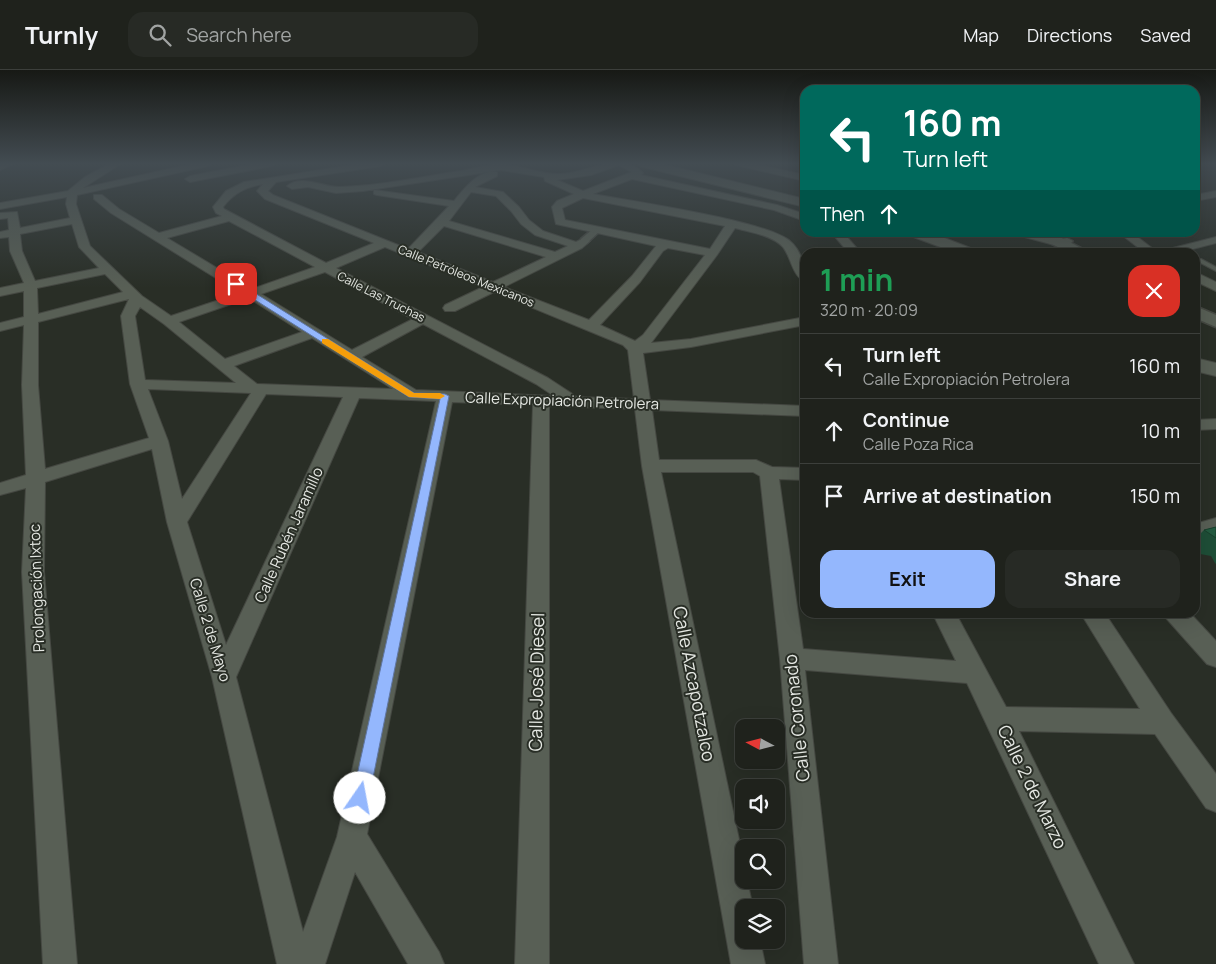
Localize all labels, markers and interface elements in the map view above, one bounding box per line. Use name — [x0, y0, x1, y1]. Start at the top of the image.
search box — [128, 12, 478, 57]
text: Turnly — [25, 18, 98, 51]
icon: search — [146, 21, 174, 49]
text: Search here — [186, 22, 292, 48]
text: Map — [963, 23, 999, 47]
text: Directions — [1027, 23, 1112, 47]
text: Saved — [1140, 23, 1191, 47]
text: 160 m — [903, 99, 1002, 147]
icon: left — [820, 105, 885, 170]
text: Turn left — [903, 144, 988, 174]
icon: ahead — [875, 200, 903, 228]
text: Then — [820, 201, 865, 227]
street label: Calle Petróleos Mexicanos — [395, 240, 537, 311]
text: 1 min — [820, 259, 893, 300]
pin — [215, 263, 257, 305]
button: close — [1128, 265, 1180, 317]
street label: Calle Las Truchas — [334, 267, 428, 326]
icon: arrive — [222, 270, 250, 298]
text: 320 m · 20:09 — [820, 299, 918, 321]
text: Turn left — [863, 342, 941, 368]
icon: left — [820, 352, 848, 380]
text: 160 m — [1129, 353, 1180, 379]
text: Calle Expropiación Petrolera — [863, 368, 1070, 390]
street label: Calle Expropiación Petrolera — [465, 387, 659, 414]
text: Continue — [863, 407, 949, 433]
icon: ahead — [820, 417, 848, 445]
text: 10 m — [1141, 418, 1180, 444]
text: Calle Poza Rica — [863, 433, 974, 455]
street label: Calle Rubén Jaramillo — [249, 464, 328, 606]
icon: arrive — [820, 482, 848, 510]
text: Arrive at destination — [863, 483, 1052, 509]
text: 150 m — [1130, 483, 1180, 509]
street label: Prolongación Ixtoc — [24, 524, 49, 653]
button: Exit — [820, 550, 995, 608]
button: Share — [1005, 550, 1180, 608]
street label: Calle 2 de Mayo — [185, 576, 236, 684]
street label: Calle Azcapotzalco — [668, 604, 722, 763]
street label: Calle José Diesel — [523, 612, 549, 752]
street label: Calle Coronado — [777, 653, 815, 783]
north arrow — [735, 719, 785, 769]
map controls — [735, 719, 785, 949]
street label: Calle 2 de Marzo — [992, 721, 1073, 853]
position arrow — [333, 771, 385, 823]
button: sound — [735, 779, 785, 829]
button: search — [735, 839, 785, 889]
button: layers — [735, 899, 785, 949]

